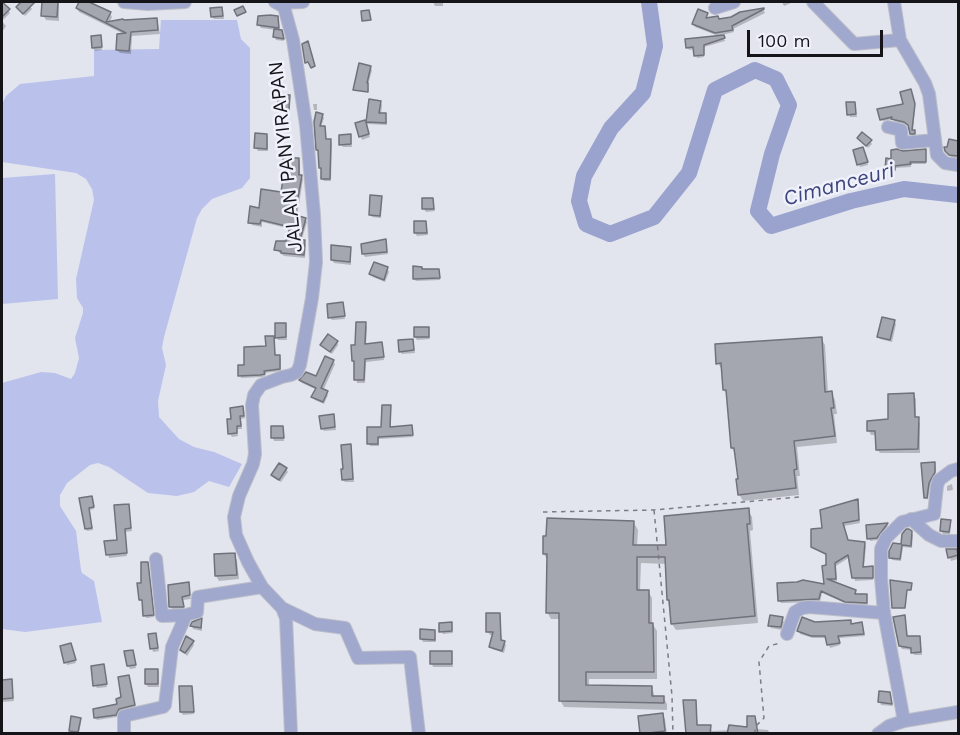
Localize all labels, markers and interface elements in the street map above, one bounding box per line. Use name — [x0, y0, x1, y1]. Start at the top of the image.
scale bar — [750, 18, 886, 56]
text: 100 m — [758, 30, 811, 51]
street label: JALAN PANYIRAPAN — [264, 60, 308, 254]
water label: Cimanceuri — [781, 158, 897, 212]

